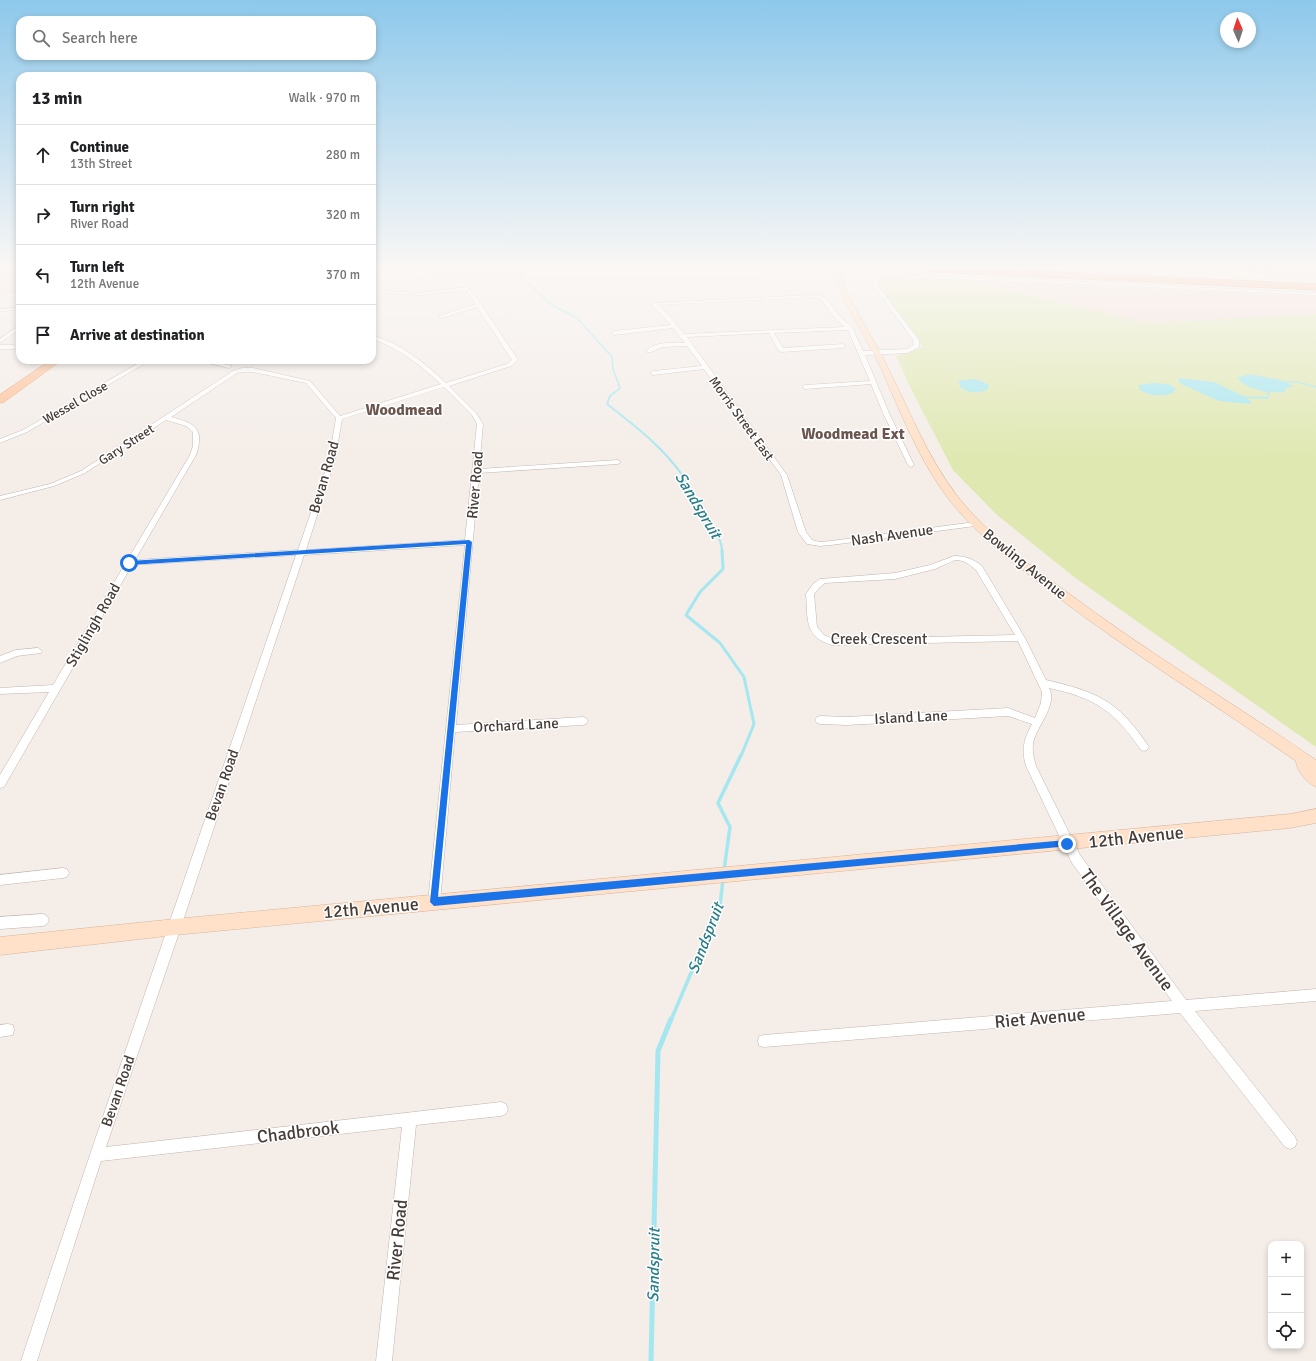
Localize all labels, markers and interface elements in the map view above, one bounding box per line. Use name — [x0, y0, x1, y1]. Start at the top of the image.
north arrow — [1220, 12, 1256, 48]
search box — [16, 16, 376, 60]
icon: search — [30, 27, 52, 49]
text: Search here — [62, 29, 138, 47]
text: 13 min — [32, 88, 82, 109]
text: Walk · 970 m — [289, 90, 360, 106]
text: Continue — [70, 138, 129, 156]
icon: ahead — [32, 144, 54, 166]
text: 280 m — [326, 147, 360, 163]
text: 13th Street — [70, 156, 132, 172]
text: Turn right — [70, 198, 135, 216]
icon: right — [32, 204, 54, 226]
text: 320 m — [326, 207, 360, 223]
text: River Road — [70, 216, 129, 232]
text: Turn left — [70, 258, 124, 276]
icon: left — [32, 264, 54, 286]
text: 370 m — [326, 267, 360, 283]
text: 12th Avenue — [70, 276, 139, 292]
icon: arrive — [32, 324, 54, 346]
text: Arrive at destination — [70, 326, 205, 344]
street label: Morris Street East — [705, 373, 777, 464]
street label: Wessel Close — [40, 378, 111, 428]
district label: Woodmead — [366, 400, 443, 420]
street label: Gary Street — [96, 421, 158, 469]
district label: Woodmead Ext — [801, 424, 905, 444]
street label: Bevan Road — [305, 439, 343, 515]
street label: River Road — [463, 450, 487, 520]
water label: Sandspruit — [670, 469, 727, 544]
street label: Nash Avenue — [850, 520, 934, 550]
street label: Bowling Avenue — [980, 525, 1070, 603]
route start — [120, 554, 138, 572]
street label: Stiglingh Road — [62, 580, 124, 670]
street label: Creek Crescent — [831, 630, 927, 648]
street label: Island Lane — [874, 706, 948, 728]
street label: Orchard Lane — [473, 714, 559, 736]
street label: Bevan Road — [201, 747, 243, 823]
street label: 12th Avenue — [1087, 821, 1185, 853]
route end — [1058, 835, 1076, 853]
street label: The Village Avenue — [1075, 865, 1179, 995]
street label: 12th Avenue — [322, 893, 420, 923]
water label: Sandspruit — [683, 898, 729, 977]
street label: Riet Avenue — [994, 1003, 1086, 1033]
street label: Bevan Road — [97, 1053, 139, 1129]
street label: Chadbrook — [256, 1116, 340, 1148]
street label: River Road — [382, 1198, 412, 1282]
water label: Sandspruit — [643, 1225, 665, 1302]
map controls — [1268, 1241, 1304, 1349]
button: + — [1268, 1241, 1304, 1277]
button: − — [1268, 1277, 1304, 1313]
button: locate — [1268, 1313, 1304, 1349]

